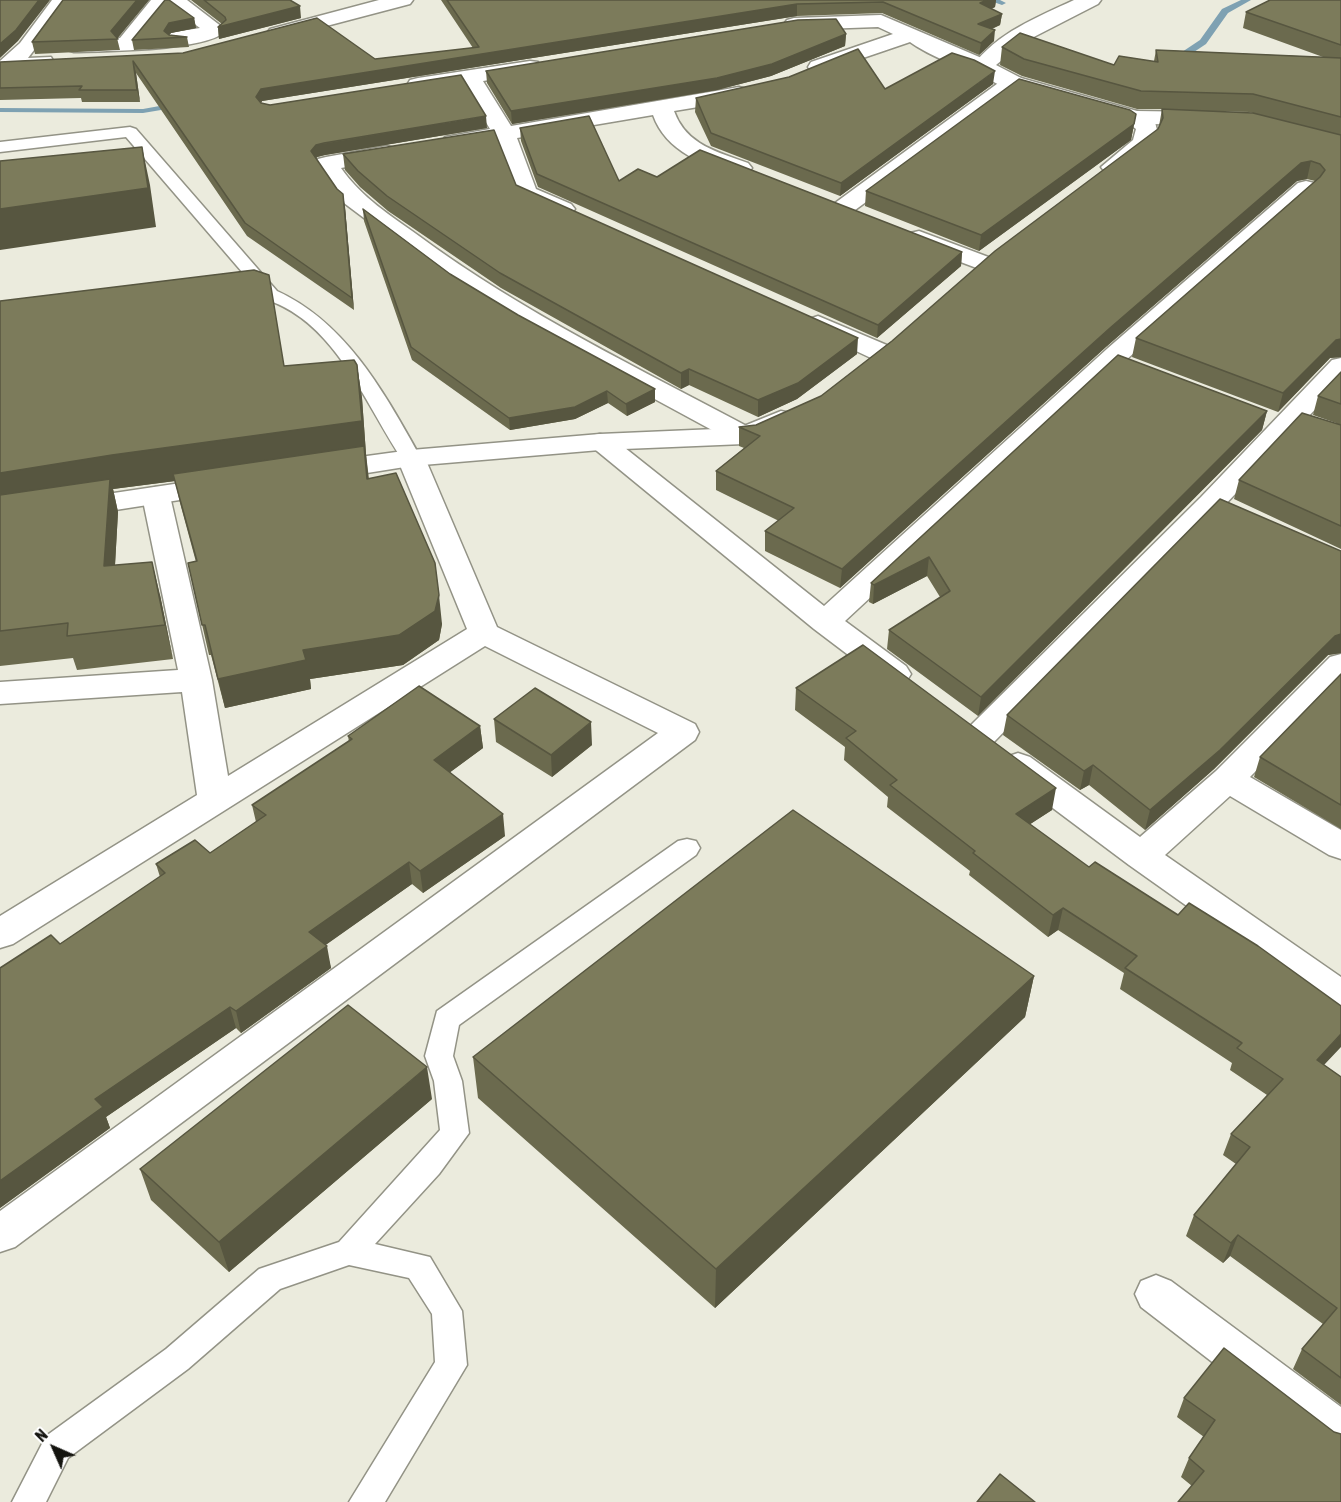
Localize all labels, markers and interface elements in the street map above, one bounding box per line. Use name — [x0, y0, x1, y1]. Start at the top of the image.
north arrow — [24, 1418, 84, 1478]
text: N — [32, 1426, 51, 1445]

